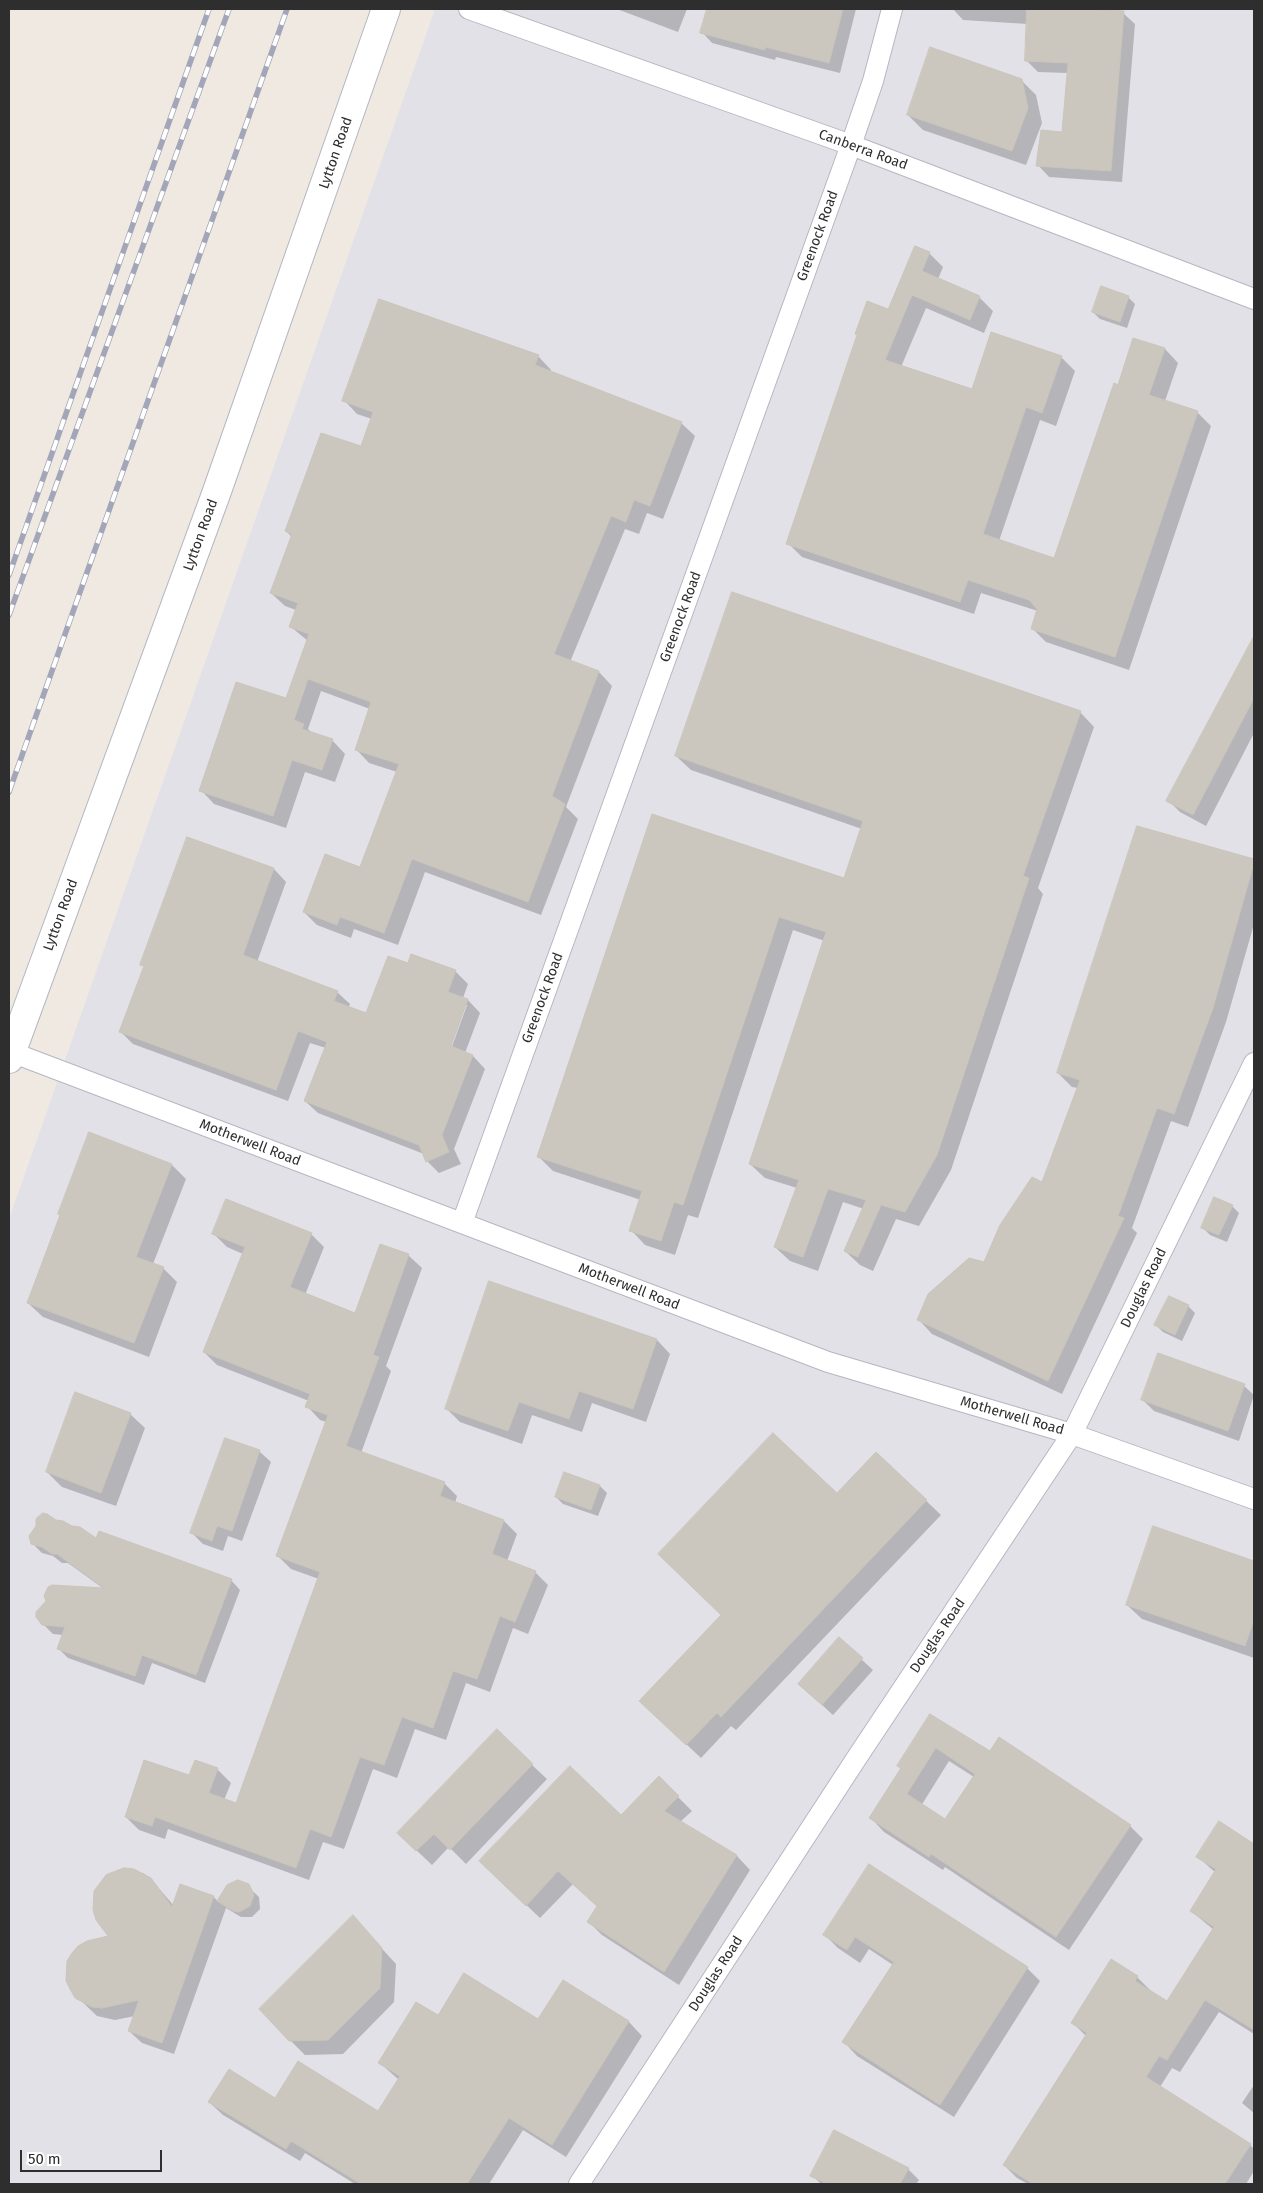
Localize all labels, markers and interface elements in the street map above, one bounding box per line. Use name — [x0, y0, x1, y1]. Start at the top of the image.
street label: Lytton Road — [316, 115, 356, 191]
street label: Canberra Road — [816, 126, 910, 174]
street label: Greenock Road — [794, 188, 842, 284]
street label: Lytton Road — [180, 497, 222, 573]
street label: Greenock Road — [657, 569, 705, 665]
street label: Lytton Road — [40, 877, 82, 953]
street label: Greenock Road — [519, 950, 567, 1046]
street label: Motherwell Road — [197, 1116, 303, 1170]
street label: Douglas Road — [1117, 1245, 1171, 1331]
street label: Motherwell Road — [576, 1260, 682, 1314]
street label: Motherwell Road — [958, 1393, 1066, 1439]
street label: Douglas Road — [907, 1595, 969, 1677]
street label: Douglas Road — [685, 1933, 747, 2015]
scale bar — [22, 2140, 165, 2172]
text: 50 m — [28, 2150, 61, 2168]

